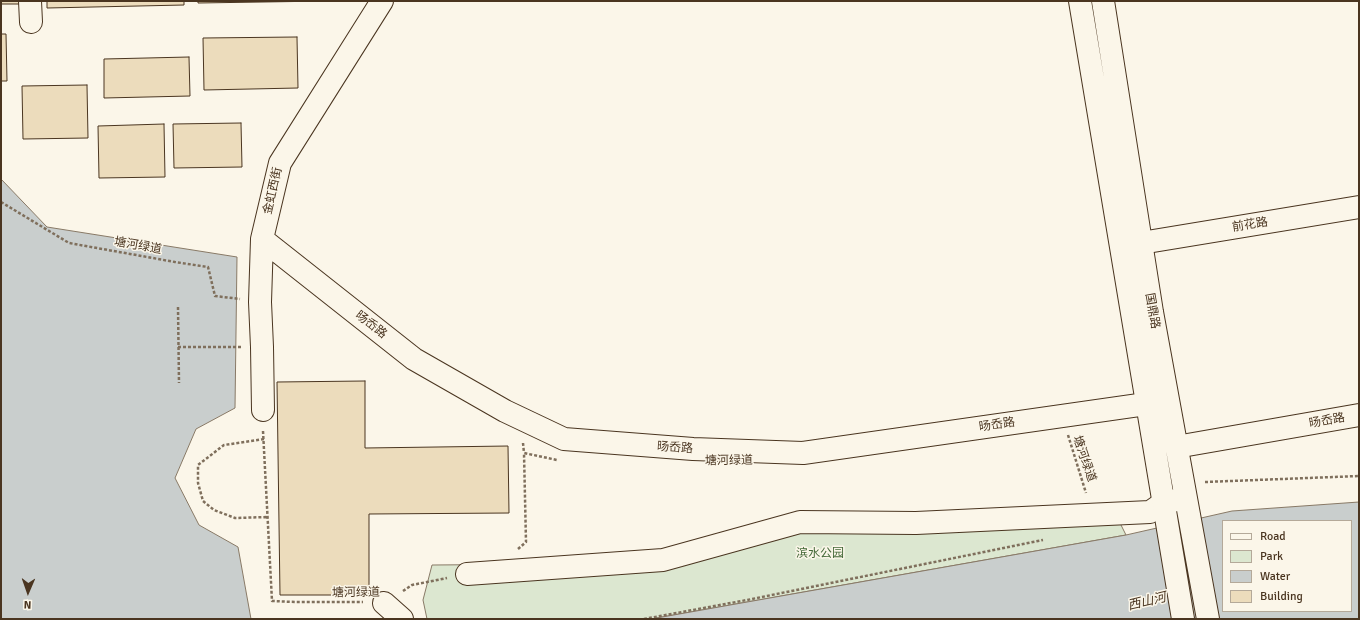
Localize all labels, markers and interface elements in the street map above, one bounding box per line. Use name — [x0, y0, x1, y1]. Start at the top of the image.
street label: 金虹西街 — [261, 166, 285, 216]
street label: 前花路 — [1231, 215, 1269, 235]
street label: 塘河绿道 — [113, 235, 163, 257]
street label: 国鼎路 — [1142, 292, 1162, 330]
street label: 旸岙路 — [352, 308, 390, 342]
street label: 旸岙路 — [1308, 411, 1346, 431]
street label: 旸岙路 — [978, 415, 1016, 435]
street label: 塘河绿道 — [1069, 434, 1099, 484]
street label: 旸岙路 — [657, 440, 693, 456]
street label: 塘河绿道 — [705, 453, 753, 469]
legend — [1222, 520, 1352, 612]
text: Road — [1260, 529, 1286, 544]
park label: 滨水公园 — [796, 547, 844, 561]
text: Park — [1260, 549, 1283, 564]
text: Water — [1260, 569, 1290, 584]
north arrow — [8, 572, 48, 612]
street label: 塘河绿道 — [332, 585, 380, 601]
text: Building — [1260, 589, 1303, 604]
water label: 西山河 — [1126, 590, 1168, 614]
text: N — [24, 598, 32, 611]

